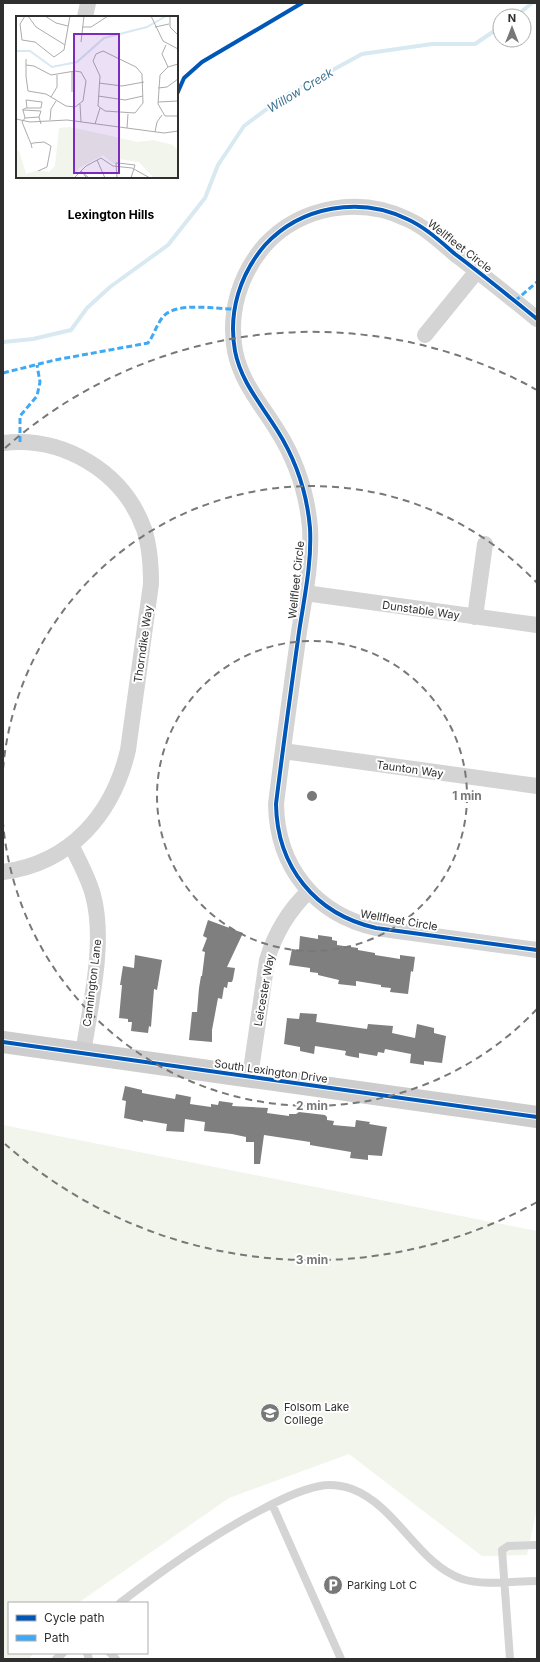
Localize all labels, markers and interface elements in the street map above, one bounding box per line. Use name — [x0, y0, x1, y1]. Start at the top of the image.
north arrow — [492, 8, 532, 48]
text: N — [508, 11, 516, 25]
inset map — [16, 16, 178, 178]
water label: Willow Creek — [264, 64, 336, 116]
district label: Lexington Hills — [68, 207, 154, 222]
street label: Wellfleet Circle — [425, 216, 495, 276]
street label: Wellfleet Circle — [285, 540, 307, 620]
street label: Dunstable Way — [381, 598, 461, 622]
street label: Thorndike Way — [131, 604, 155, 684]
street label: Taunton Way — [376, 757, 444, 781]
text: 1 min — [452, 788, 482, 803]
centre of rings — [305, 789, 319, 803]
street label: Wellfleet Circle — [359, 906, 439, 934]
street label: Cannington Lane — [80, 938, 104, 1028]
street label: Leicester Way — [251, 953, 277, 1027]
street label: South Lexington Drive — [213, 1056, 329, 1086]
text: 2 min — [296, 1098, 328, 1113]
text: 3 min — [296, 1252, 328, 1267]
place label: Folsom Lake College — [284, 1400, 349, 1427]
school or university icon: Folsom Lake College — [259, 1402, 281, 1424]
parking icon: Parking Lot C — [322, 1574, 344, 1596]
place label: Parking Lot C — [347, 1578, 417, 1592]
legend — [8, 1602, 148, 1654]
text: Cycle path — [44, 1610, 105, 1625]
text: Path — [44, 1630, 69, 1645]

